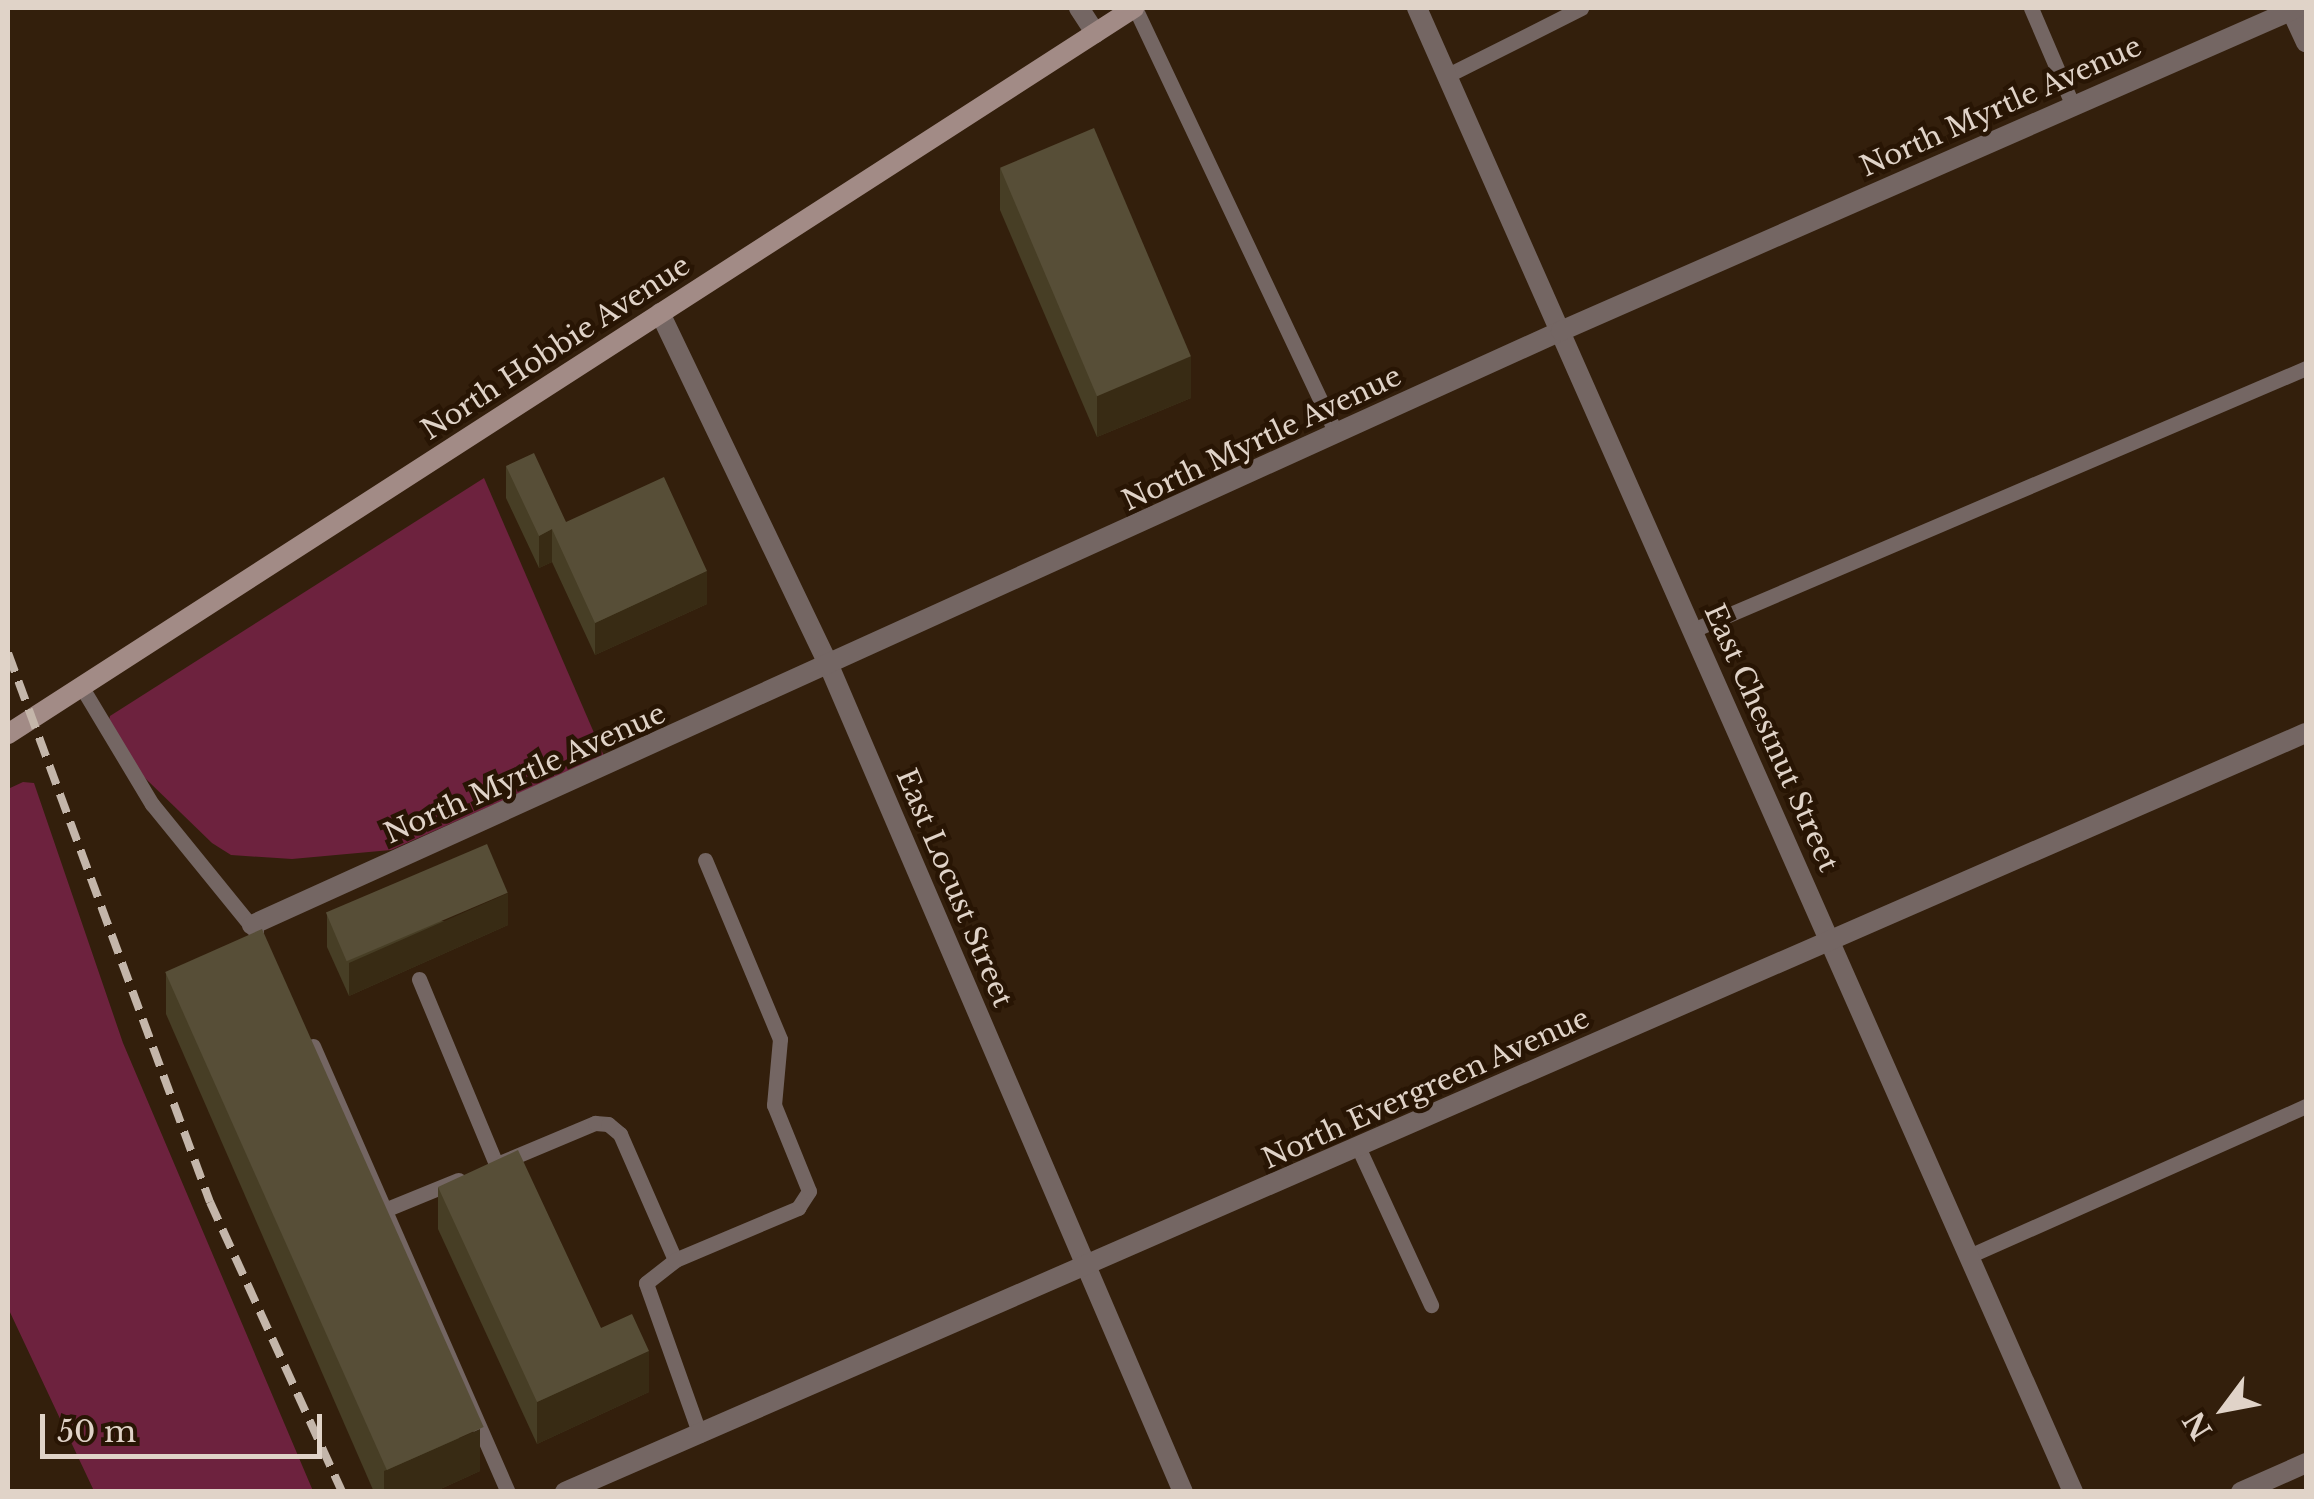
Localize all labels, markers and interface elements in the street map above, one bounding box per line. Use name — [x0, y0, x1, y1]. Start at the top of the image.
street label: North Myrtle Avenue — [1855, 30, 2147, 184]
street label: North Hobbie Avenue — [415, 248, 697, 448]
street label: North Myrtle Avenue — [1117, 359, 1407, 519]
street label: East Chestnut Street — [1697, 599, 1845, 877]
street label: North Myrtle Avenue — [379, 697, 671, 851]
street label: East Locust Street — [889, 764, 1019, 1012]
street label: North Evergreen Avenue — [1257, 1001, 1595, 1177]
north arrow — [2174, 1359, 2274, 1459]
scale bar — [45, 1394, 328, 1456]
text: N — [2176, 1405, 2220, 1446]
text: 50 m — [57, 1413, 136, 1450]

